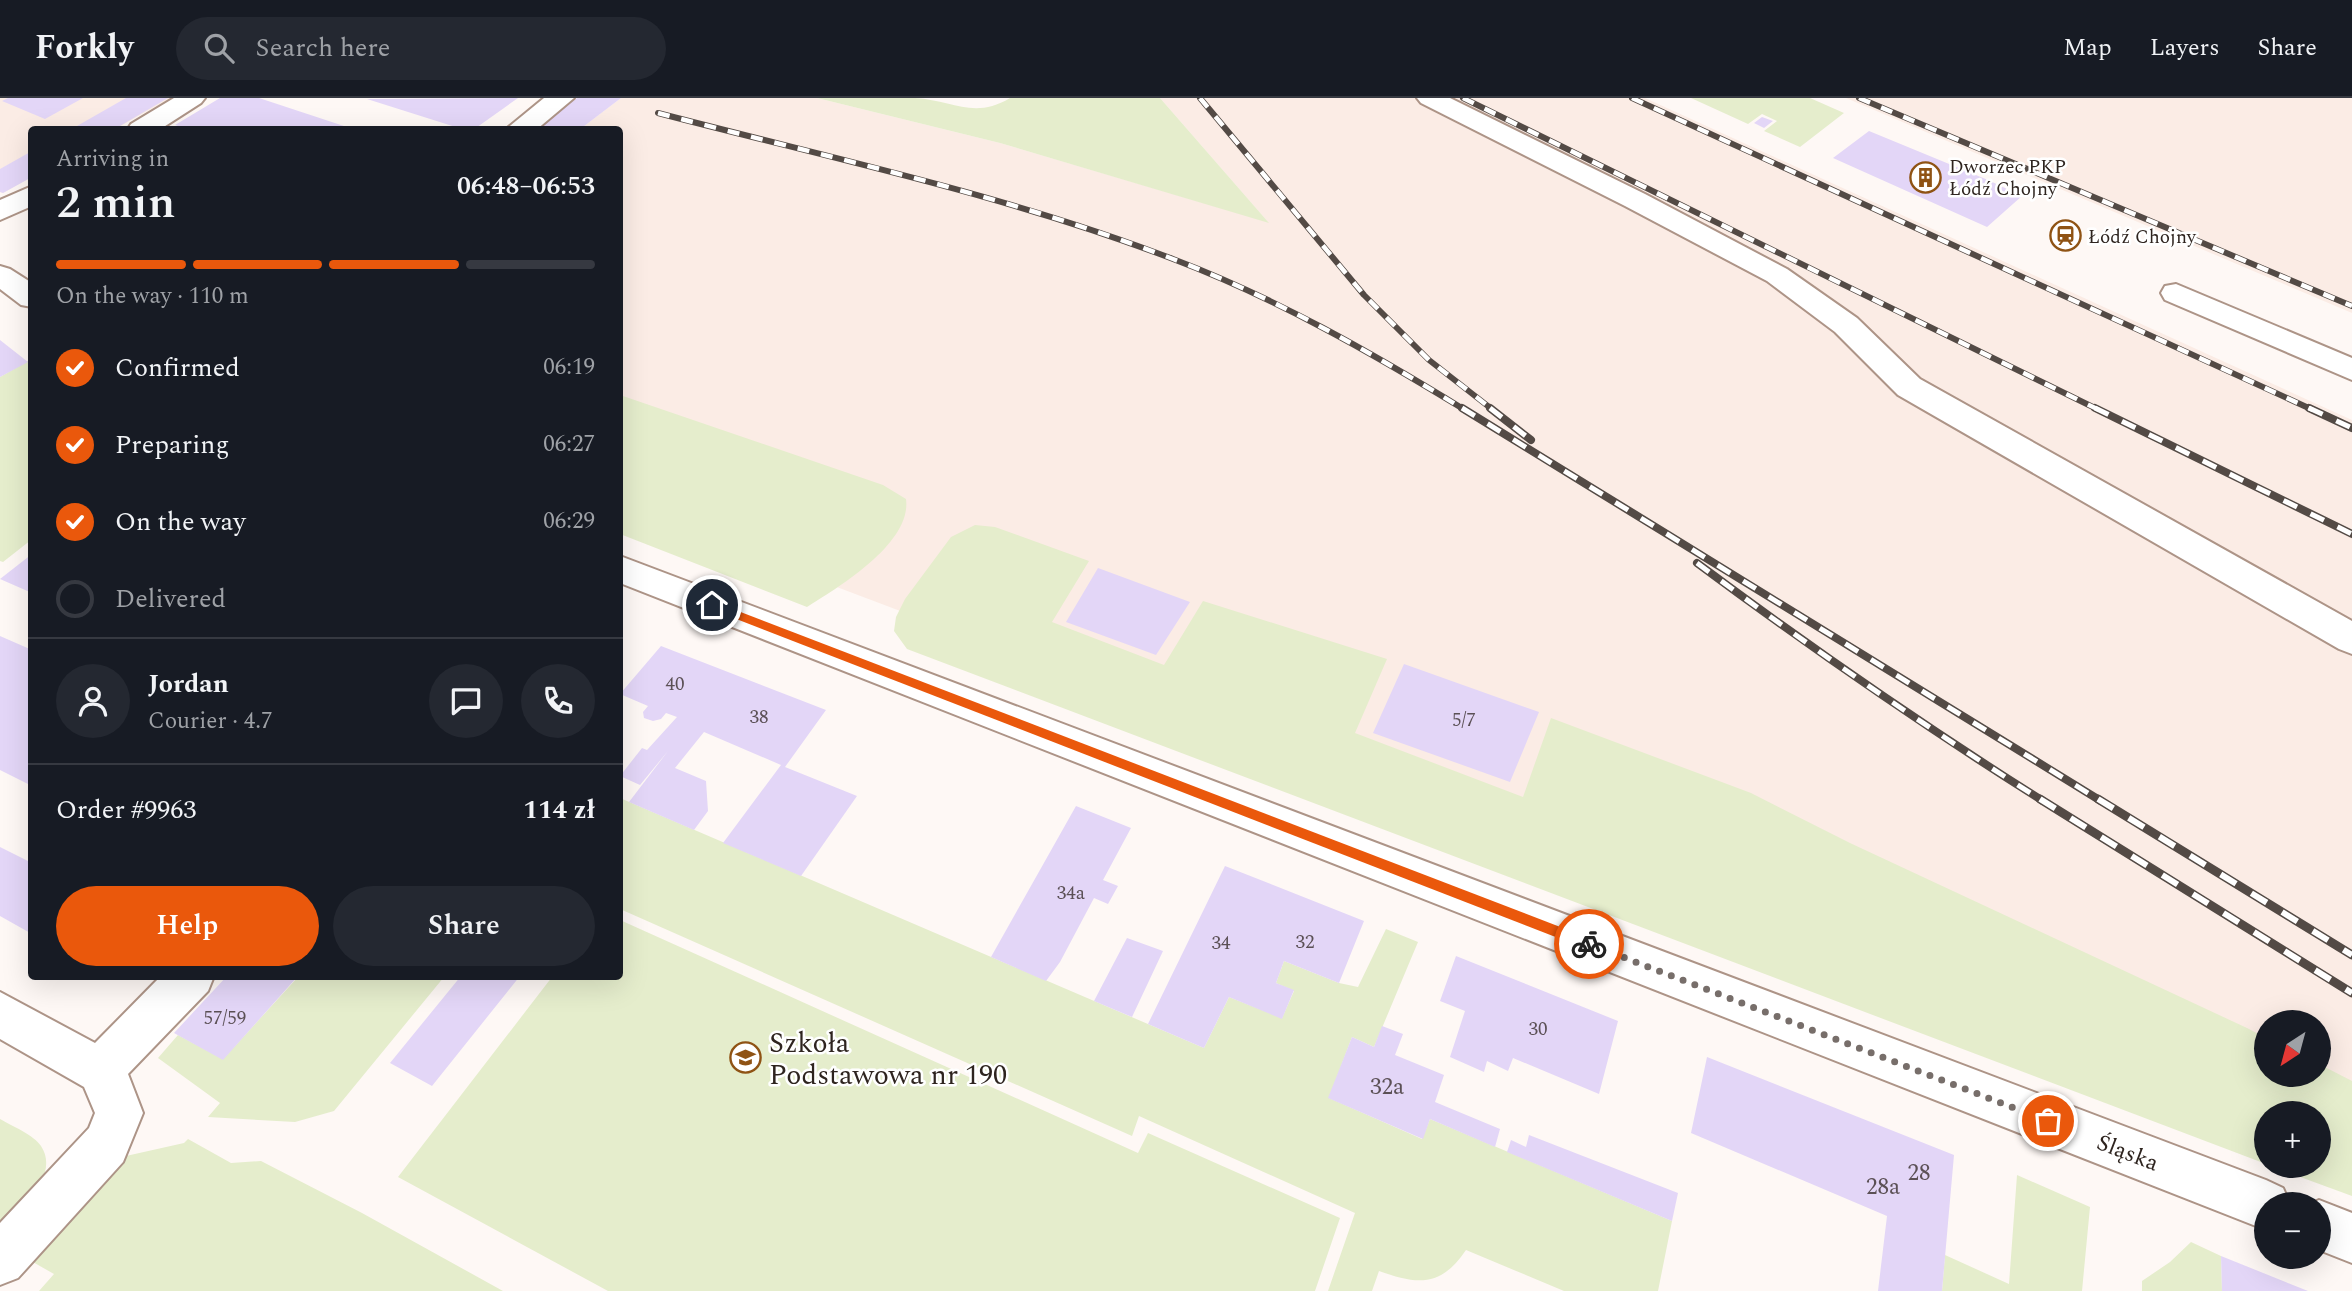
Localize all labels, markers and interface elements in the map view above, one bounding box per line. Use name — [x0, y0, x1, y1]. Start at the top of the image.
search box — [176, 17, 666, 80]
text: Forkly — [35, 23, 134, 73]
text: Search here — [256, 28, 390, 68]
icon: search — [200, 29, 238, 67]
text: Map — [2063, 30, 2112, 66]
text: Layers — [2150, 30, 2220, 66]
text: Share — [2258, 30, 2317, 66]
text: Arriving in — [56, 142, 169, 177]
place label: Dworzec PKP Łódź Chojny — [1949, 153, 2066, 204]
building icon: Dworzec PKP Łódź Chojny — [1909, 160, 1943, 194]
text: 06:48–06:53 — [457, 166, 595, 206]
text: 2 min — [56, 168, 175, 238]
station icon: Łódź Chojny — [2048, 219, 2082, 253]
place label: Łódź Chojny — [2088, 223, 2197, 252]
text: On the way · 110 m — [56, 279, 249, 314]
text: Confirmed — [115, 348, 240, 388]
icon: check — [56, 349, 94, 387]
text: 06:19 — [543, 350, 595, 385]
text: Preparing — [115, 425, 229, 465]
icon: check — [56, 426, 94, 464]
text: 06:27 — [543, 427, 595, 462]
text: On the way — [115, 502, 246, 542]
icon: check — [56, 503, 94, 541]
text: 06:29 — [543, 504, 595, 539]
pin — [682, 575, 742, 635]
text: Delivered — [115, 579, 226, 619]
icon: home — [693, 586, 731, 624]
button: person — [56, 664, 130, 738]
text: Jordan — [148, 664, 229, 704]
button: chat — [429, 664, 503, 738]
button: phone — [521, 664, 595, 738]
house number: 40 — [665, 670, 685, 699]
house number: 38 — [749, 703, 769, 732]
text: Courier · 4.7 — [148, 704, 273, 739]
house number: 5/7 — [1452, 706, 1476, 735]
text: Order #9963 — [56, 790, 196, 830]
text: 114 zł — [523, 790, 595, 830]
house number: 34a — [1057, 879, 1086, 908]
button: Help — [56, 886, 319, 966]
button: Share — [333, 886, 595, 966]
courier — [1554, 909, 1624, 979]
icon: bike — [1570, 925, 1608, 963]
house number: 32 — [1295, 928, 1315, 957]
house number: 34 — [1211, 929, 1231, 958]
house number: 57/59 — [204, 1004, 246, 1033]
north arrow — [2254, 1010, 2331, 1087]
map controls — [2254, 1010, 2331, 1269]
house number: 30 — [1528, 1015, 1548, 1044]
place label: Szkoła Podstawowa nr 190 — [769, 1022, 1007, 1097]
school or university icon: Szkoła Podstawowa nr 190 — [729, 1041, 763, 1075]
house number: 32a — [1370, 1070, 1404, 1105]
pin — [2018, 1091, 2078, 1151]
button: + — [2254, 1101, 2331, 1178]
icon: bag — [2029, 1102, 2067, 1140]
street label: Śląska — [2091, 1126, 2164, 1181]
house number: 28 — [1908, 1156, 1931, 1191]
house number: 28a — [1866, 1170, 1900, 1205]
button: − — [2254, 1192, 2331, 1269]

